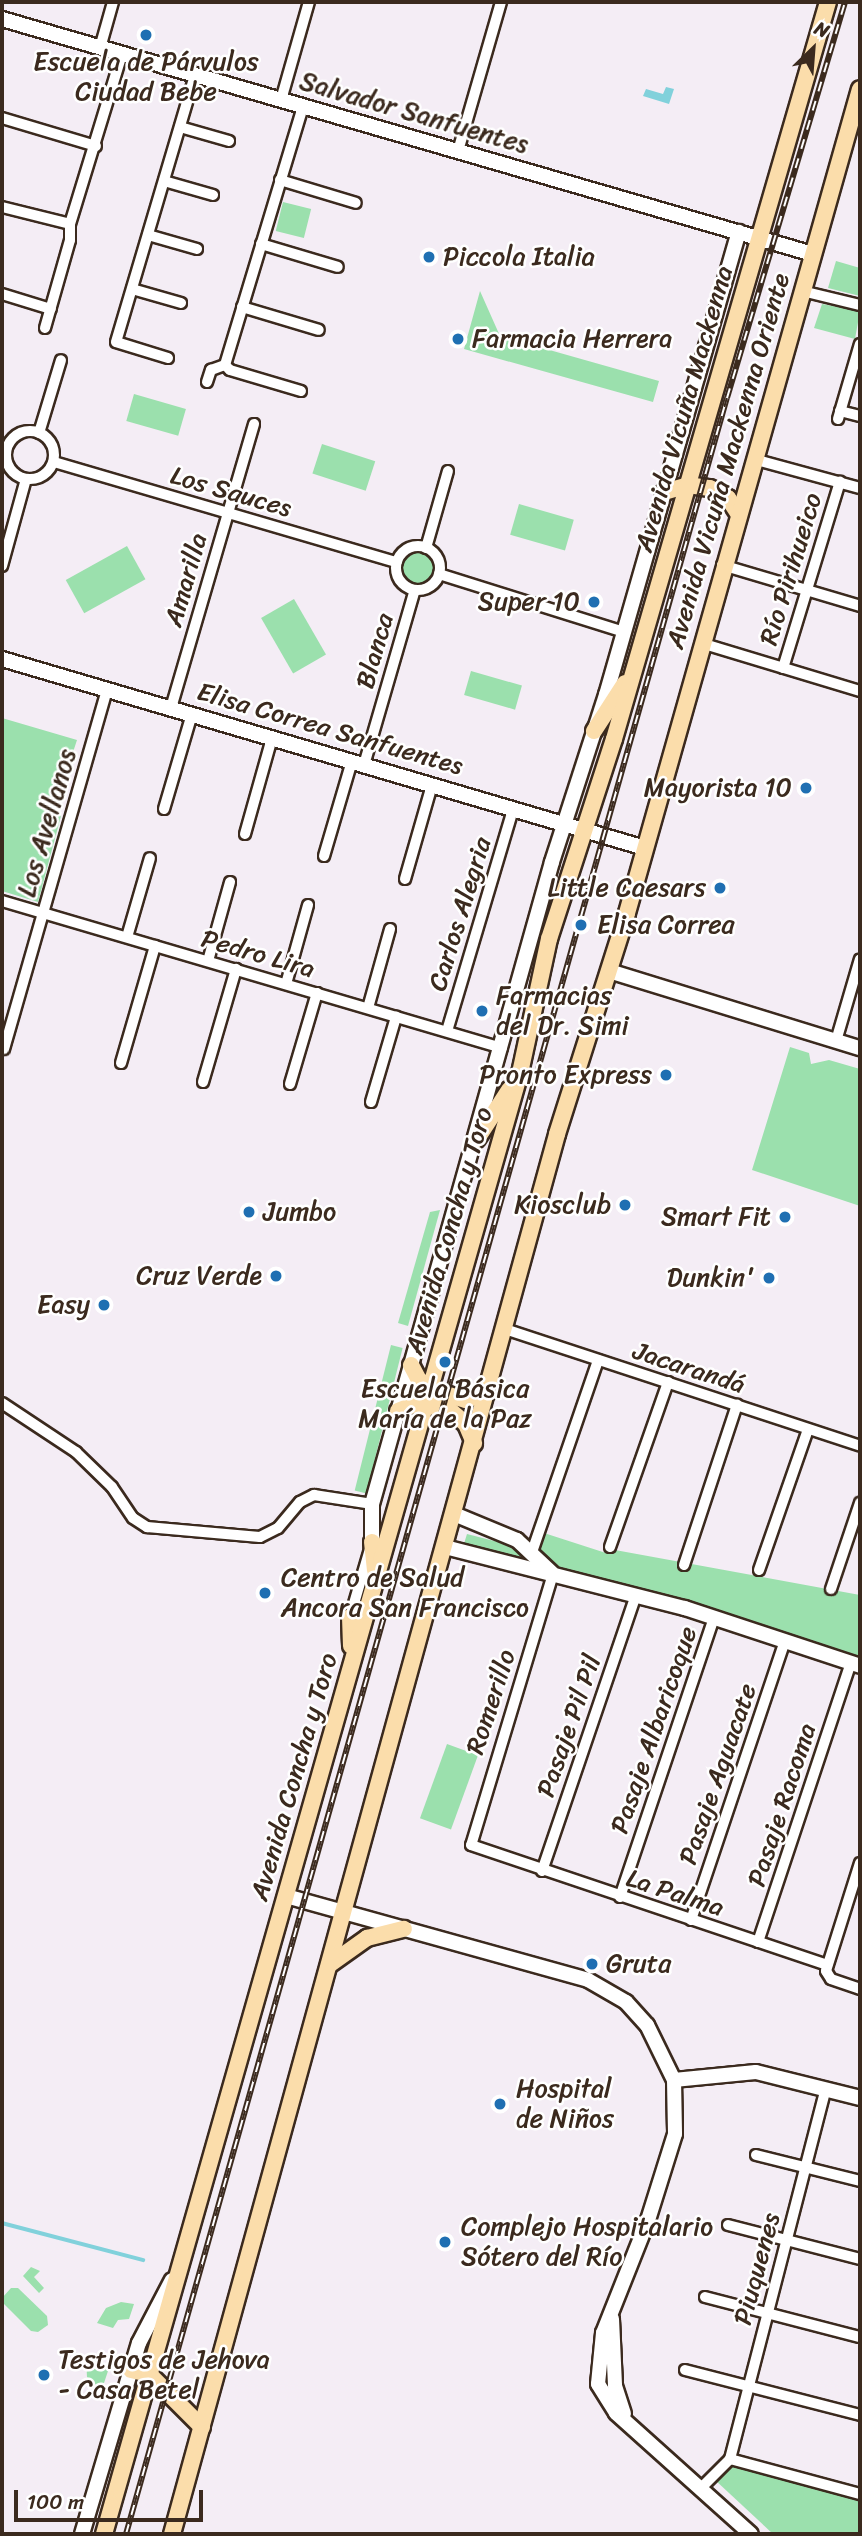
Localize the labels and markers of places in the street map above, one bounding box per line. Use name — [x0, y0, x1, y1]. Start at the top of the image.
marker: Escuela de Párvulos Ciudad Bebe — [138, 27, 154, 43]
place label: Escuela de Párvulos Ciudad Bebe — [33, 46, 259, 108]
place label: Piccola Italia — [443, 241, 595, 273]
marker: Piccola Italia — [421, 249, 437, 265]
place label: Farmacia Herrera — [472, 323, 673, 355]
marker: Farmacia Herrera — [450, 331, 466, 347]
place label: Super 10 — [478, 586, 580, 618]
marker: Super 10 — [586, 594, 602, 610]
place label: Mayorista 10 — [644, 772, 792, 804]
marker: Mayorista 10 — [798, 780, 814, 796]
place label: Little Caesars — [549, 872, 706, 904]
marker: Little Caesars — [712, 880, 728, 896]
place label: Elisa Correa — [597, 909, 735, 941]
marker: Elisa Correa — [571, 915, 591, 935]
place label: Farmacias del Dr. Simi — [496, 980, 627, 1042]
marker: Farmacias del Dr. Simi — [474, 1003, 490, 1019]
place label: Pronto Express — [479, 1059, 652, 1091]
marker: Pronto Express — [658, 1067, 674, 1083]
place label: Kiosclub — [514, 1189, 611, 1221]
place label: Jumbo — [263, 1196, 336, 1228]
marker: Kiosclub — [617, 1197, 633, 1213]
place label: Smart Fit — [661, 1201, 771, 1233]
marker: Jumbo — [241, 1204, 257, 1220]
marker: Smart Fit — [777, 1209, 793, 1225]
place label: Cruz Verde — [138, 1260, 262, 1292]
place label: Dunkin' — [667, 1262, 755, 1294]
marker: Cruz Verde — [268, 1268, 284, 1284]
marker: Dunkin' — [761, 1270, 777, 1286]
place label: Easy — [37, 1289, 90, 1321]
marker: Easy — [96, 1297, 112, 1313]
marker: Escuela Básica María de la Paz — [437, 1354, 453, 1370]
place label: Escuela Básica María de la Paz — [358, 1373, 532, 1434]
place label: Centro de Salud Ancora San Francisco — [281, 1562, 529, 1624]
marker: Centro de Salud Ancora San Francisco — [255, 1583, 275, 1603]
place label: Gruta — [606, 1948, 671, 1980]
marker: Gruta — [584, 1956, 600, 1972]
place label: Hospital de Niños — [516, 2073, 614, 2134]
marker: Hospital de Niños — [490, 2094, 510, 2114]
place label: Complejo Hospitalario Sótero del Río — [461, 2211, 712, 2272]
marker: Complejo Hospitalario Sótero del Río — [435, 2232, 455, 2252]
place label: Testigos de Jehova - Casa Betel — [58, 2344, 270, 2406]
marker: Testigos de Jehova - Casa Betel — [36, 2367, 52, 2383]

